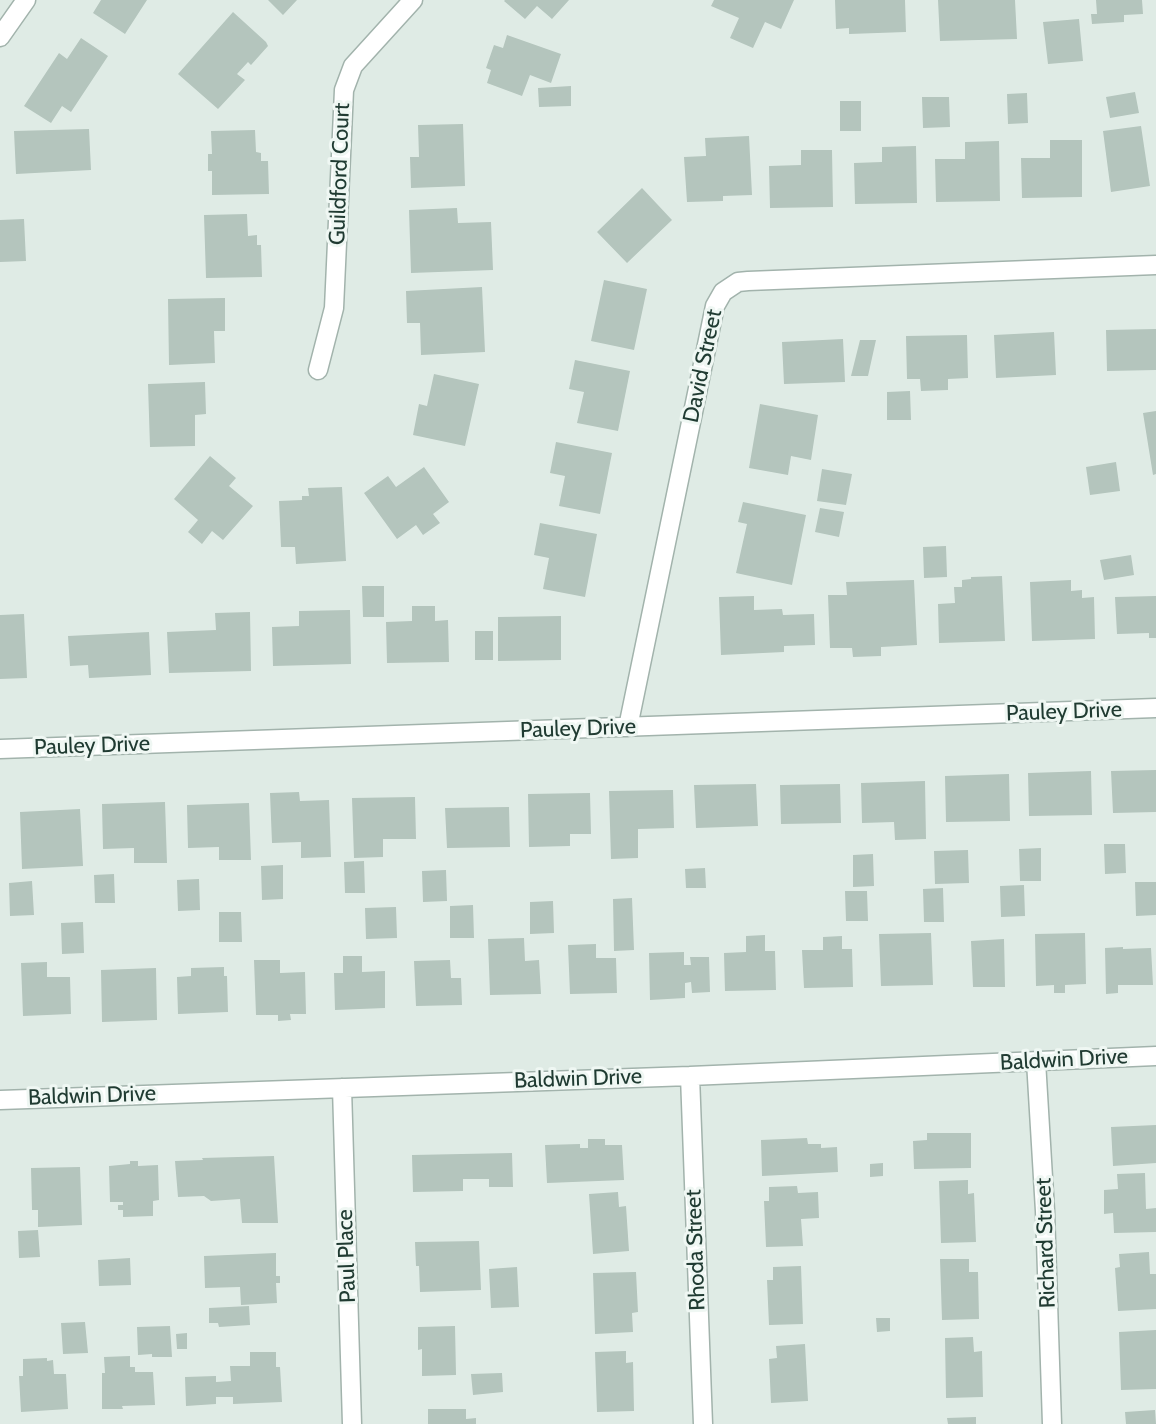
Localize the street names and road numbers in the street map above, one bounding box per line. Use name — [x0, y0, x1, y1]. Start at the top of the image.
street label: Guildford Court — [324, 102, 356, 246]
street label: David Street — [678, 307, 728, 425]
street label: Pauley Drive — [1006, 697, 1122, 727]
street label: Pauley Drive — [520, 714, 636, 744]
street label: Pauley Drive — [34, 731, 150, 761]
street label: Baldwin Drive — [999, 1043, 1129, 1077]
street label: Baldwin Drive — [513, 1064, 643, 1094]
street label: Baldwin Drive — [27, 1081, 157, 1111]
street label: Richard Street — [1031, 1177, 1061, 1309]
street label: Rhoda Street — [681, 1189, 711, 1311]
street label: Paul Place — [332, 1209, 362, 1303]

